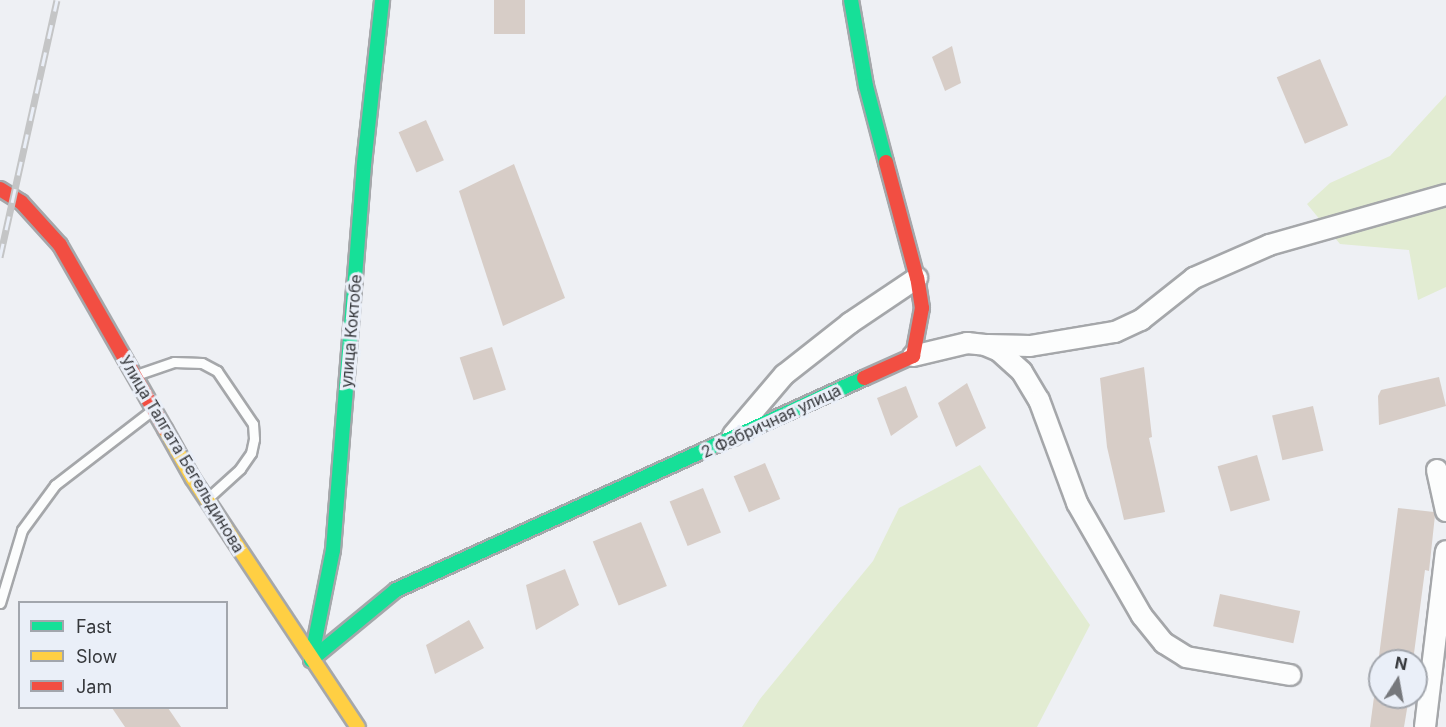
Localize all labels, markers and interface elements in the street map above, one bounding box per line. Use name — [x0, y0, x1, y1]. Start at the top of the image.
street label: улица Коктобе — [336, 273, 366, 389]
street label: Улица Талгата Бегельдинова — [115, 352, 249, 556]
street label: 2 Фабричная улица — [698, 380, 844, 462]
legend — [18, 601, 228, 709]
text: Fast — [76, 616, 112, 637]
text: Slow — [76, 646, 117, 667]
north arrow — [1368, 649, 1428, 709]
text: N — [1393, 652, 1409, 674]
text: Jam — [76, 676, 112, 697]

